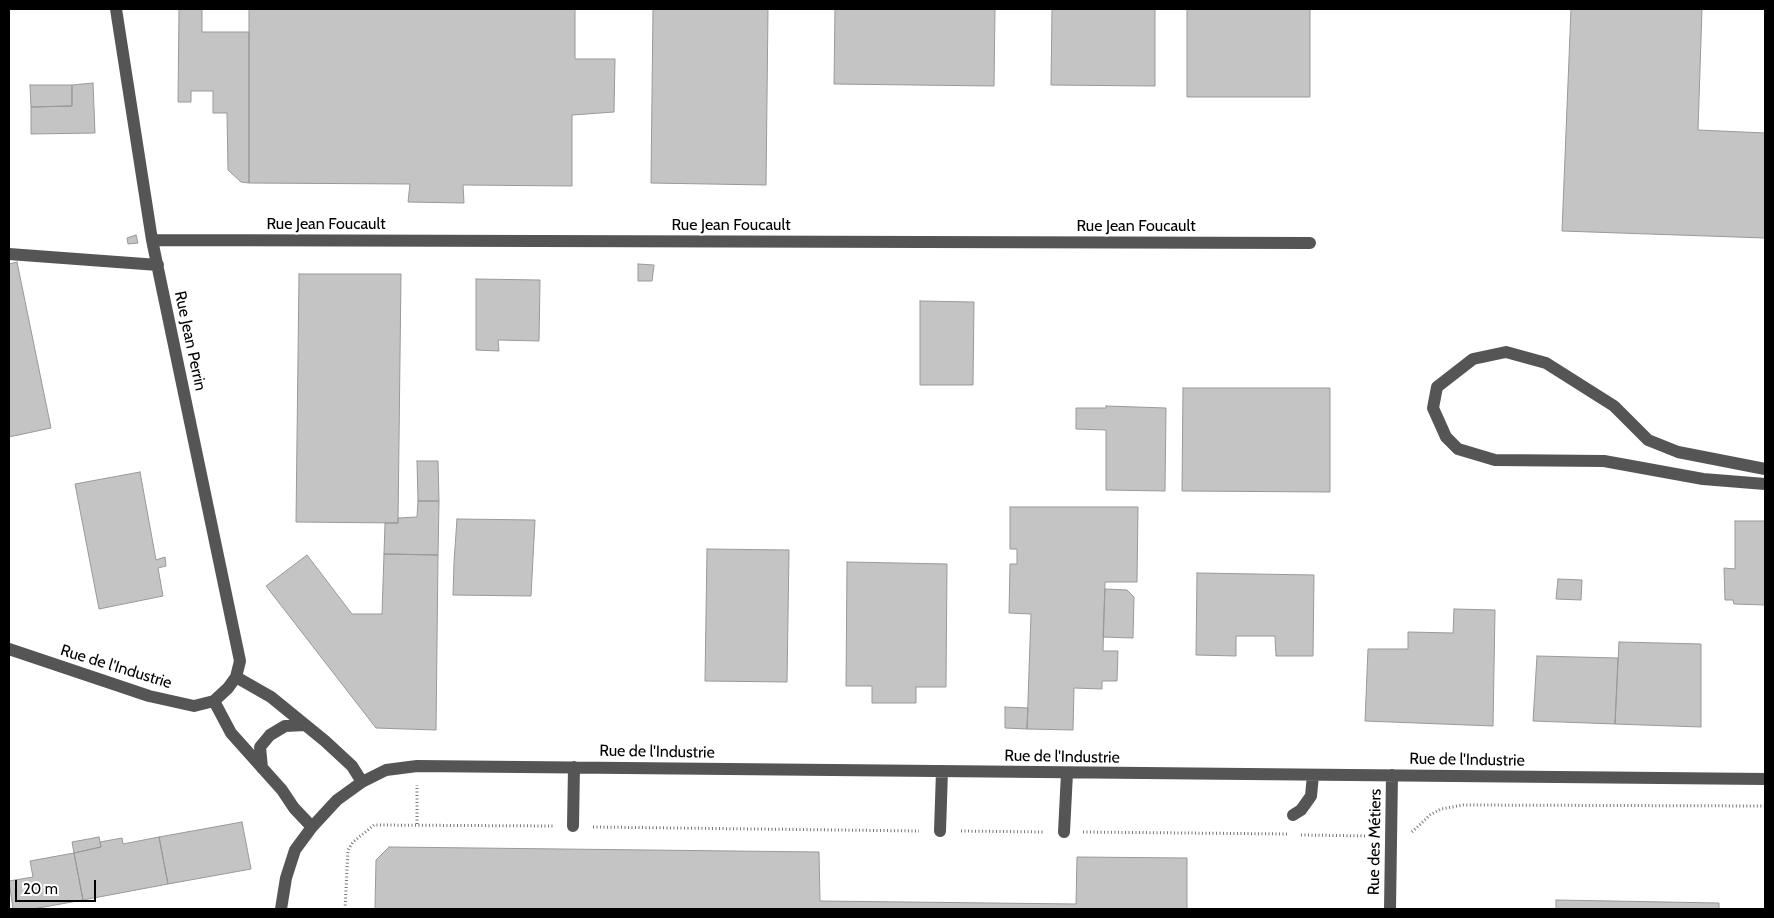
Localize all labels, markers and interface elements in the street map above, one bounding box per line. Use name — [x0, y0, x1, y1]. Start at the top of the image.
street label: Rue Jean Foucault — [266, 214, 386, 234]
street label: Rue Jean Foucault — [671, 215, 791, 235]
street label: Rue Jean Foucault — [1076, 216, 1196, 236]
street label: Rue Jean Perrin — [170, 289, 210, 393]
street label: Rue de l'Industrie — [58, 641, 174, 693]
street label: Rue de l'Industrie — [599, 741, 715, 763]
street label: Rue de l'Industrie — [1004, 746, 1120, 768]
street label: Rue de l'Industrie — [1409, 749, 1525, 771]
street label: Rue des Métiers — [1364, 789, 1386, 895]
scale bar — [18, 870, 99, 902]
text: 20 m — [23, 880, 58, 898]

